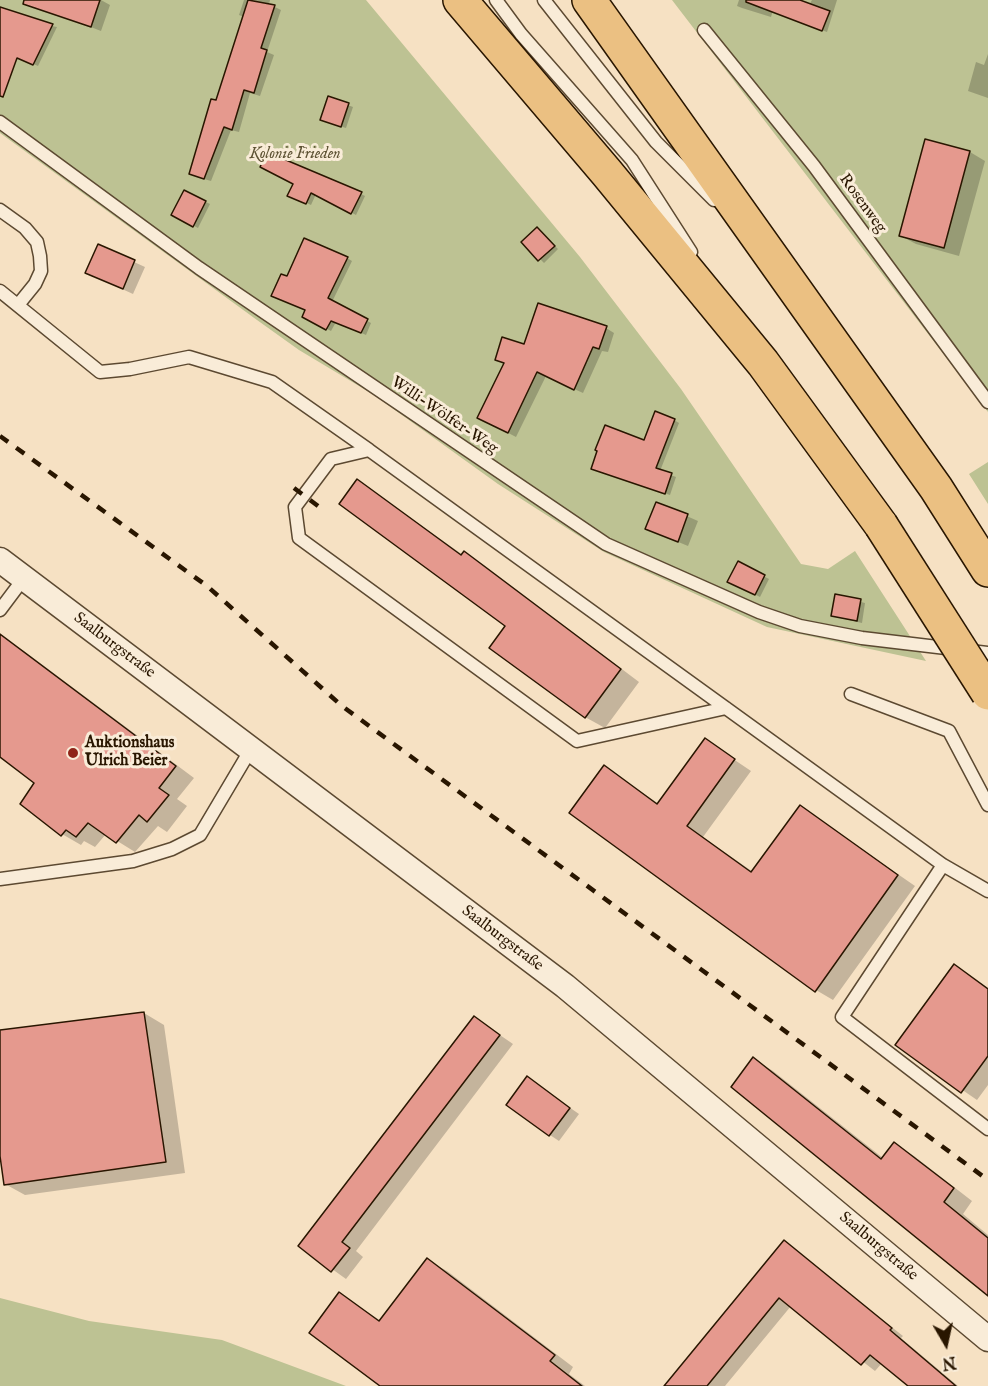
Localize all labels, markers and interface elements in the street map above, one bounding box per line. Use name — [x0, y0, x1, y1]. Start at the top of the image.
park label: Kolonie Frieden — [249, 145, 340, 165]
street label: Rosenweg — [834, 171, 890, 237]
street label: Willi-Wölfer-Weg — [387, 373, 501, 459]
street label: Saalburgstraße — [69, 609, 159, 683]
place label: Auktionshaus Ulrich Beier — [85, 734, 174, 772]
marker: Auktionshaus Ulrich Beier — [66, 746, 80, 760]
street label: Saalburgstraße — [457, 902, 547, 976]
street label: Saalburgstraße — [835, 1208, 921, 1286]
north arrow — [916, 1314, 976, 1374]
text: N — [940, 1351, 957, 1373]

